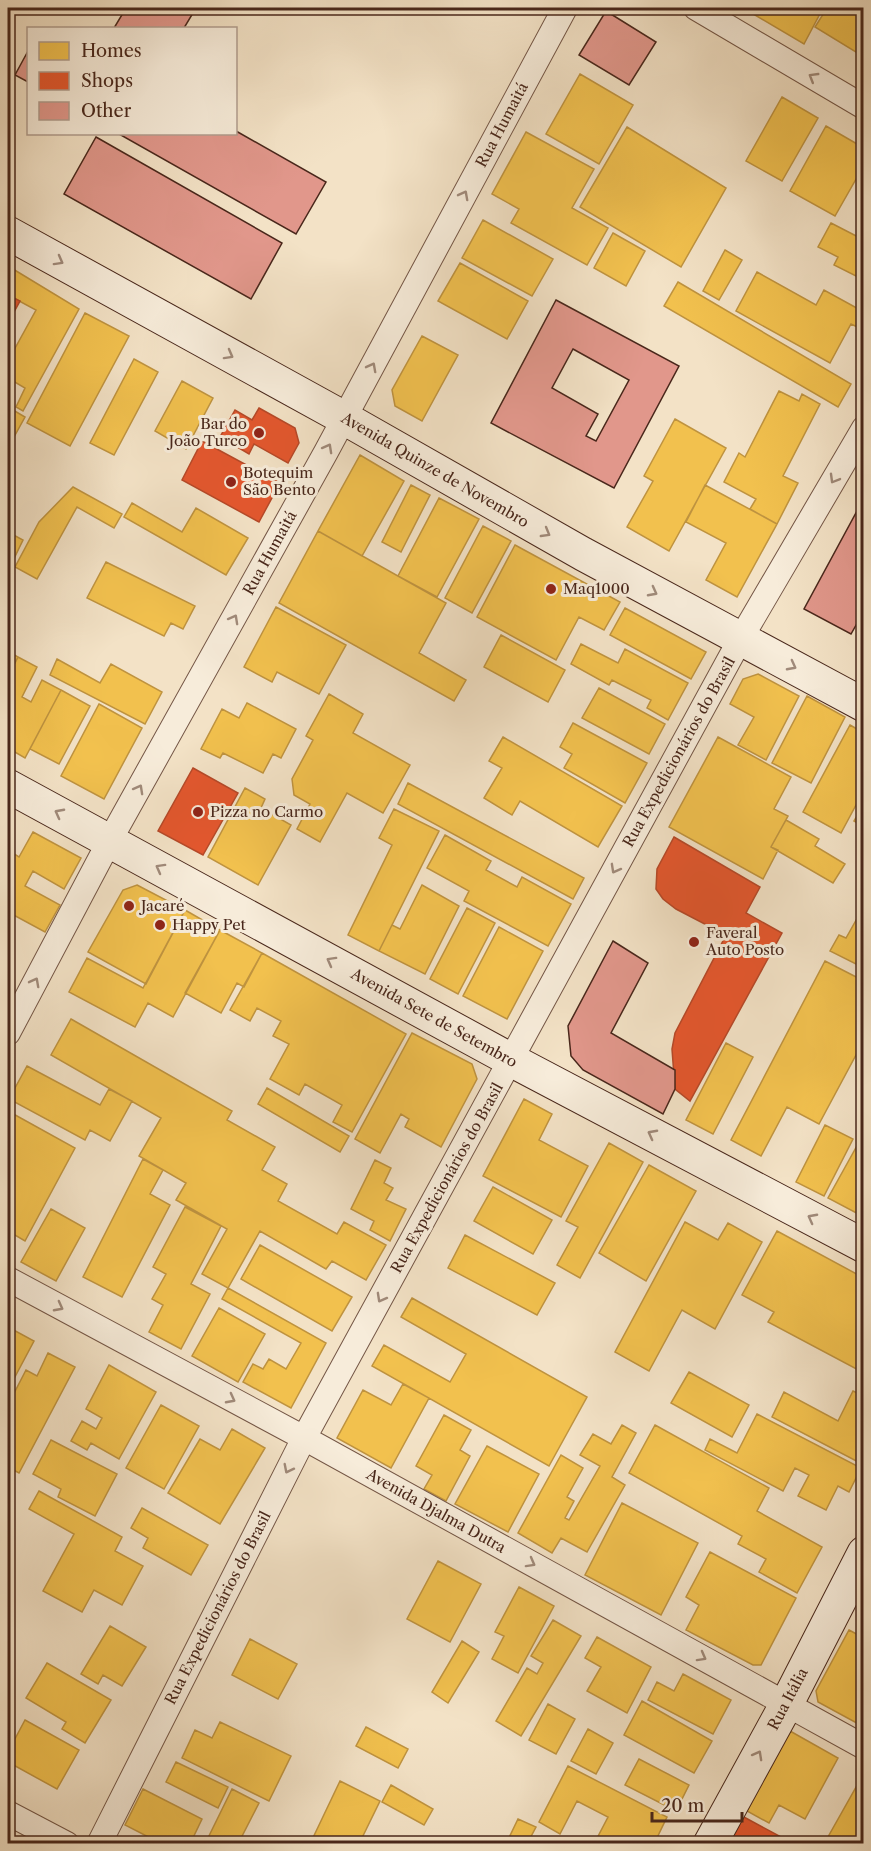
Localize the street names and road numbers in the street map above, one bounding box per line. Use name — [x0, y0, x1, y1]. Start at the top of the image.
street label: Rua Humaitá — [471, 79, 532, 170]
street label: Avenida Quinze de Novembro — [337, 407, 533, 531]
street label: Rua Humaitá — [239, 507, 301, 598]
street label: Rua Expedicionários do Brasil — [618, 653, 739, 850]
street label: Avenida Sete de Setembro — [347, 963, 521, 1071]
street label: Rua Expedicionários do Brasil — [386, 1079, 507, 1276]
street label: Avenida Djalma Dutra — [362, 1464, 509, 1557]
street label: Rua Expedicionários do Brasil — [160, 1507, 275, 1708]
street label: Rua Itália — [763, 1664, 812, 1733]

